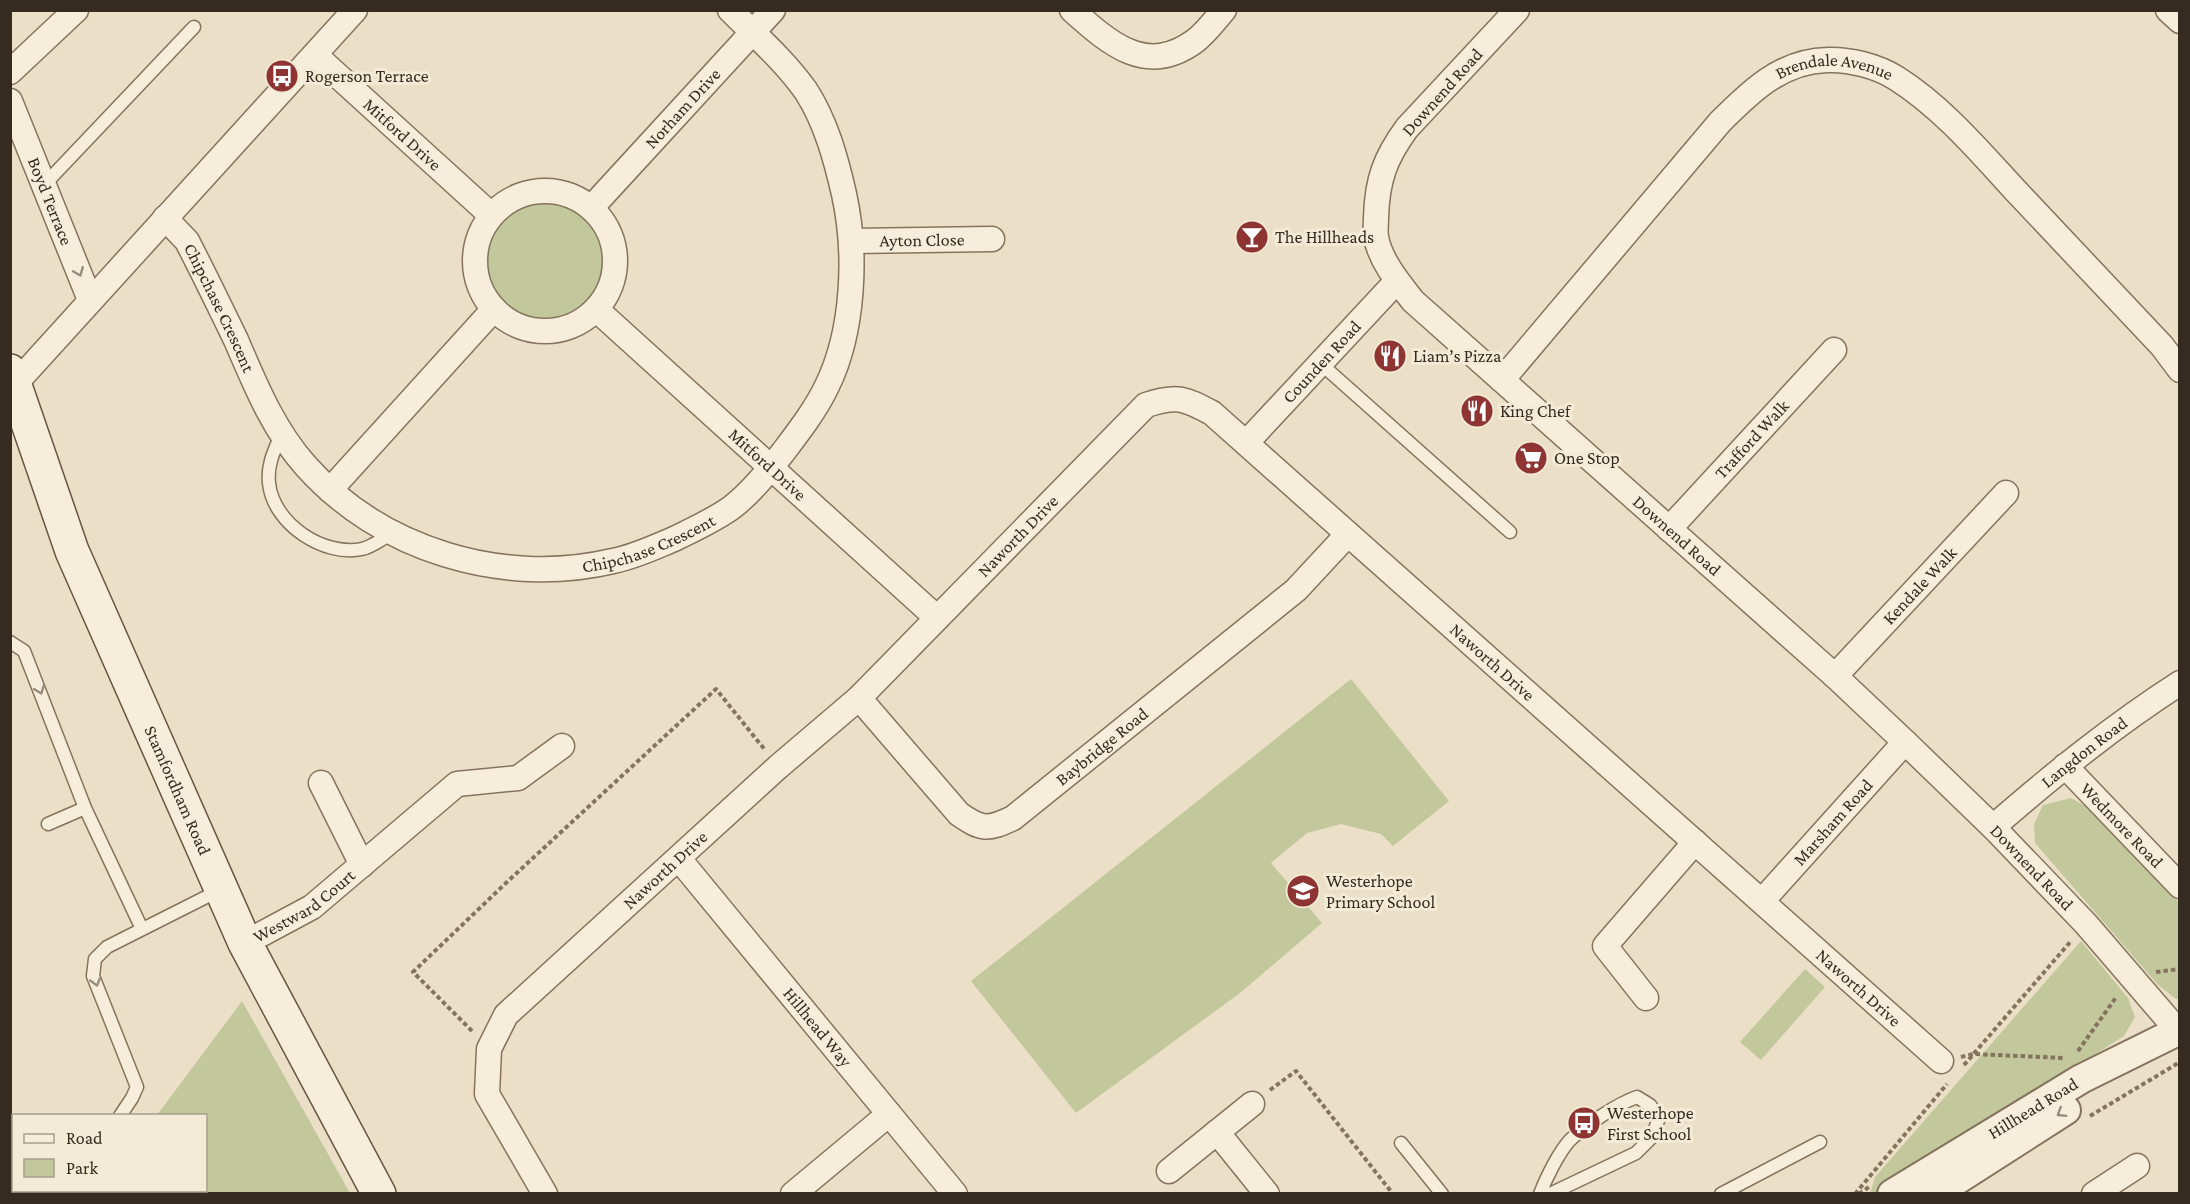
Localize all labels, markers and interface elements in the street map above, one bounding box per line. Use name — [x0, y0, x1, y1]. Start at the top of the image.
street label: Downend Road — [1398, 44, 1487, 140]
street label: Brendale Avenue — [1772, 50, 1897, 84]
bus stop icon: Rogerson Terrace — [264, 58, 300, 94]
street label: Norham Drive — [641, 64, 725, 153]
place label: Rogerson Terrace — [305, 66, 429, 86]
street label: Mitford Drive — [359, 94, 445, 175]
street label: Boyd Terrace — [24, 154, 77, 248]
bar icon: The Hillheads — [1234, 219, 1270, 255]
place label: The Hillheads — [1275, 227, 1374, 247]
street label: Ayton Close — [879, 229, 965, 251]
street label: Chipchase Crescent — [180, 240, 259, 376]
one-way arrow — [72, 266, 84, 277]
street label: Counden Road — [1278, 316, 1365, 407]
restaurant icon: Liam’s Pizza — [1372, 338, 1408, 374]
place label: Liam’s Pizza — [1413, 346, 1501, 366]
restaurant icon: King Chef — [1459, 393, 1495, 429]
street label: Trafford Walk — [1710, 395, 1793, 483]
place label: King Chef — [1500, 401, 1572, 421]
street label: Mitford Drive — [724, 424, 811, 505]
supermarket icon: One Stop — [1513, 440, 1549, 476]
place label: One Stop — [1554, 448, 1620, 468]
street label: Naworth Drive — [973, 491, 1062, 581]
street label: Downend Road — [1629, 491, 1725, 580]
street label: Chipchase Crescent — [581, 510, 720, 577]
street label: Kendale Walk — [1879, 542, 1961, 628]
street label: Naworth Drive — [1446, 619, 1539, 705]
one-way arrow — [33, 684, 45, 695]
street label: Baybridge Road — [1052, 703, 1152, 790]
street label: Langdon Road — [2037, 712, 2131, 792]
street label: Stamfordham Road — [140, 723, 215, 859]
street label: Marsham Road — [1789, 775, 1877, 869]
street label: Wedmore Road — [2076, 778, 2168, 872]
street label: Downend Road — [1986, 820, 2078, 915]
street label: Naworth Drive — [619, 827, 711, 913]
street label: Westward Court — [250, 864, 360, 947]
place label: Westerhope Primary School — [1326, 871, 1435, 912]
school or university icon: Westerhope Primary School — [1285, 873, 1321, 909]
street label: Naworth Drive — [1812, 945, 1905, 1031]
one-way arrow — [89, 976, 101, 987]
street label: Hillhead Way — [779, 983, 857, 1072]
street label: Hillhead Road — [1984, 1073, 2082, 1143]
place label: Westerhope First School — [1607, 1103, 1694, 1144]
bus stop icon: Westerhope First School — [1566, 1105, 1602, 1141]
one-way arrow — [2057, 1106, 2068, 1117]
legend — [12, 1114, 207, 1192]
text: Road — [66, 1128, 103, 1148]
text: Park — [66, 1158, 98, 1178]

